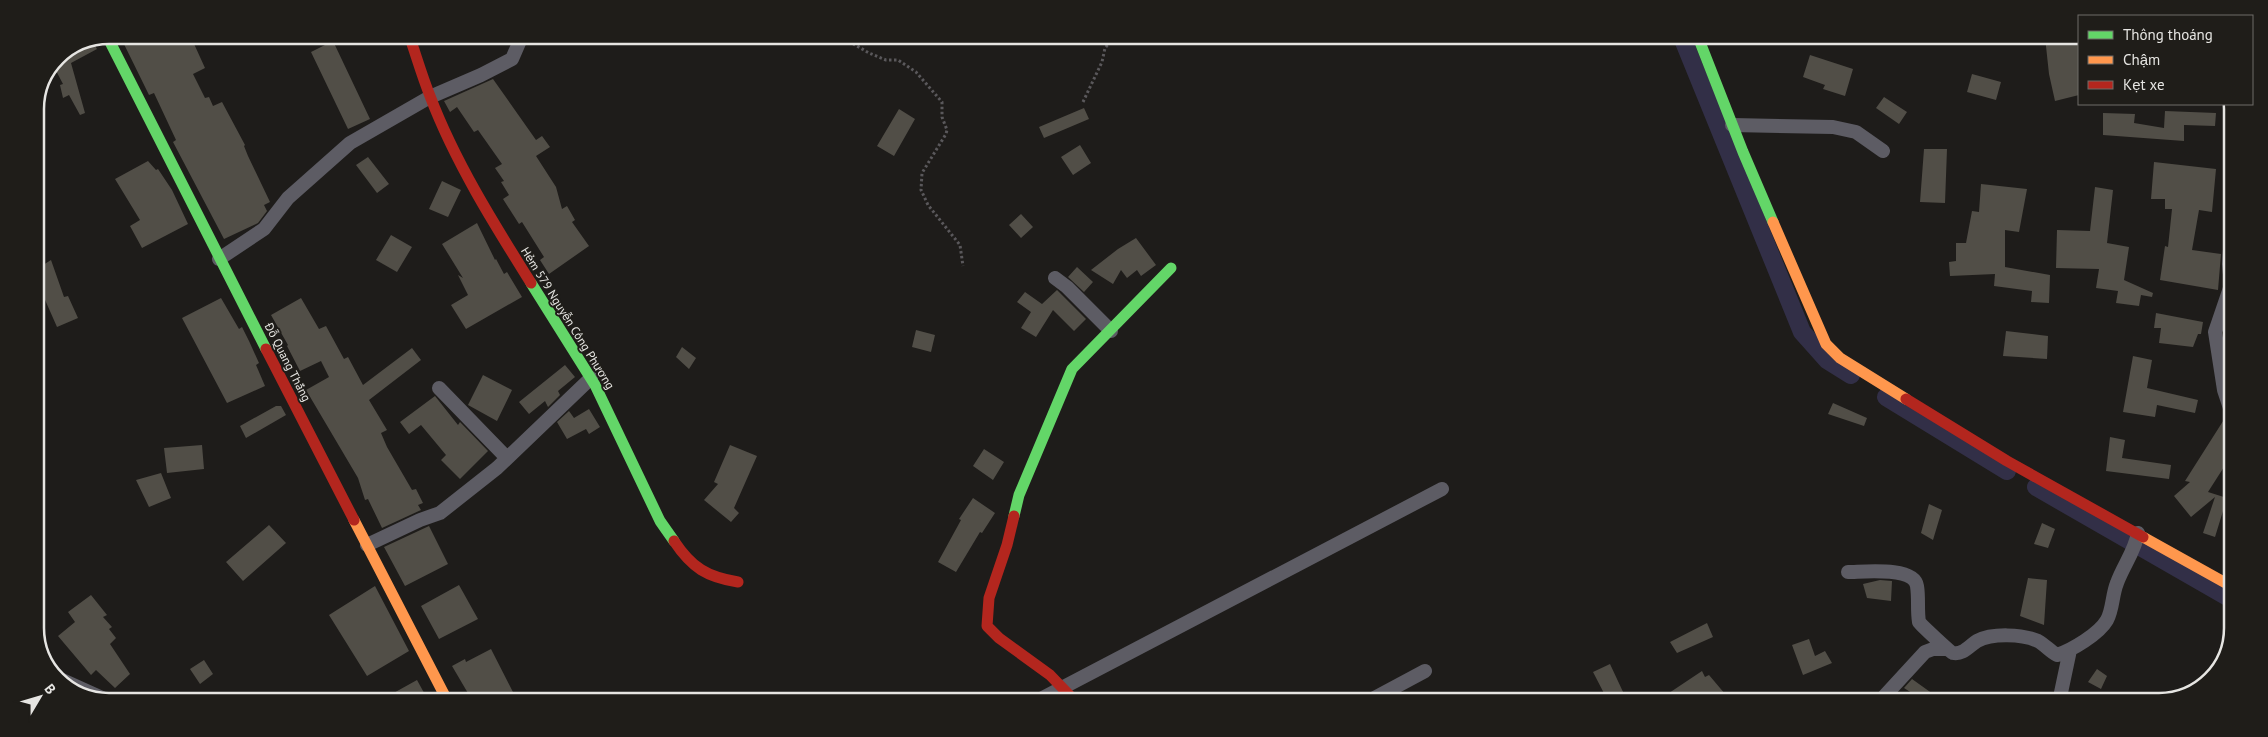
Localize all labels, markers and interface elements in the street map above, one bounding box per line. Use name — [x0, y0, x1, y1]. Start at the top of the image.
legend — [2078, 15, 2253, 105]
text: Thông thoáng — [2123, 25, 2213, 44]
text: Chậm — [2123, 50, 2160, 69]
text: Kẹt xe — [2123, 75, 2165, 94]
street label: Hẻm 579 Nguyễn Công Phương — [518, 244, 618, 392]
street label: Đỗ Quang Thắng — [261, 319, 314, 404]
north arrow — [15, 672, 65, 722]
text: B — [41, 680, 60, 698]

